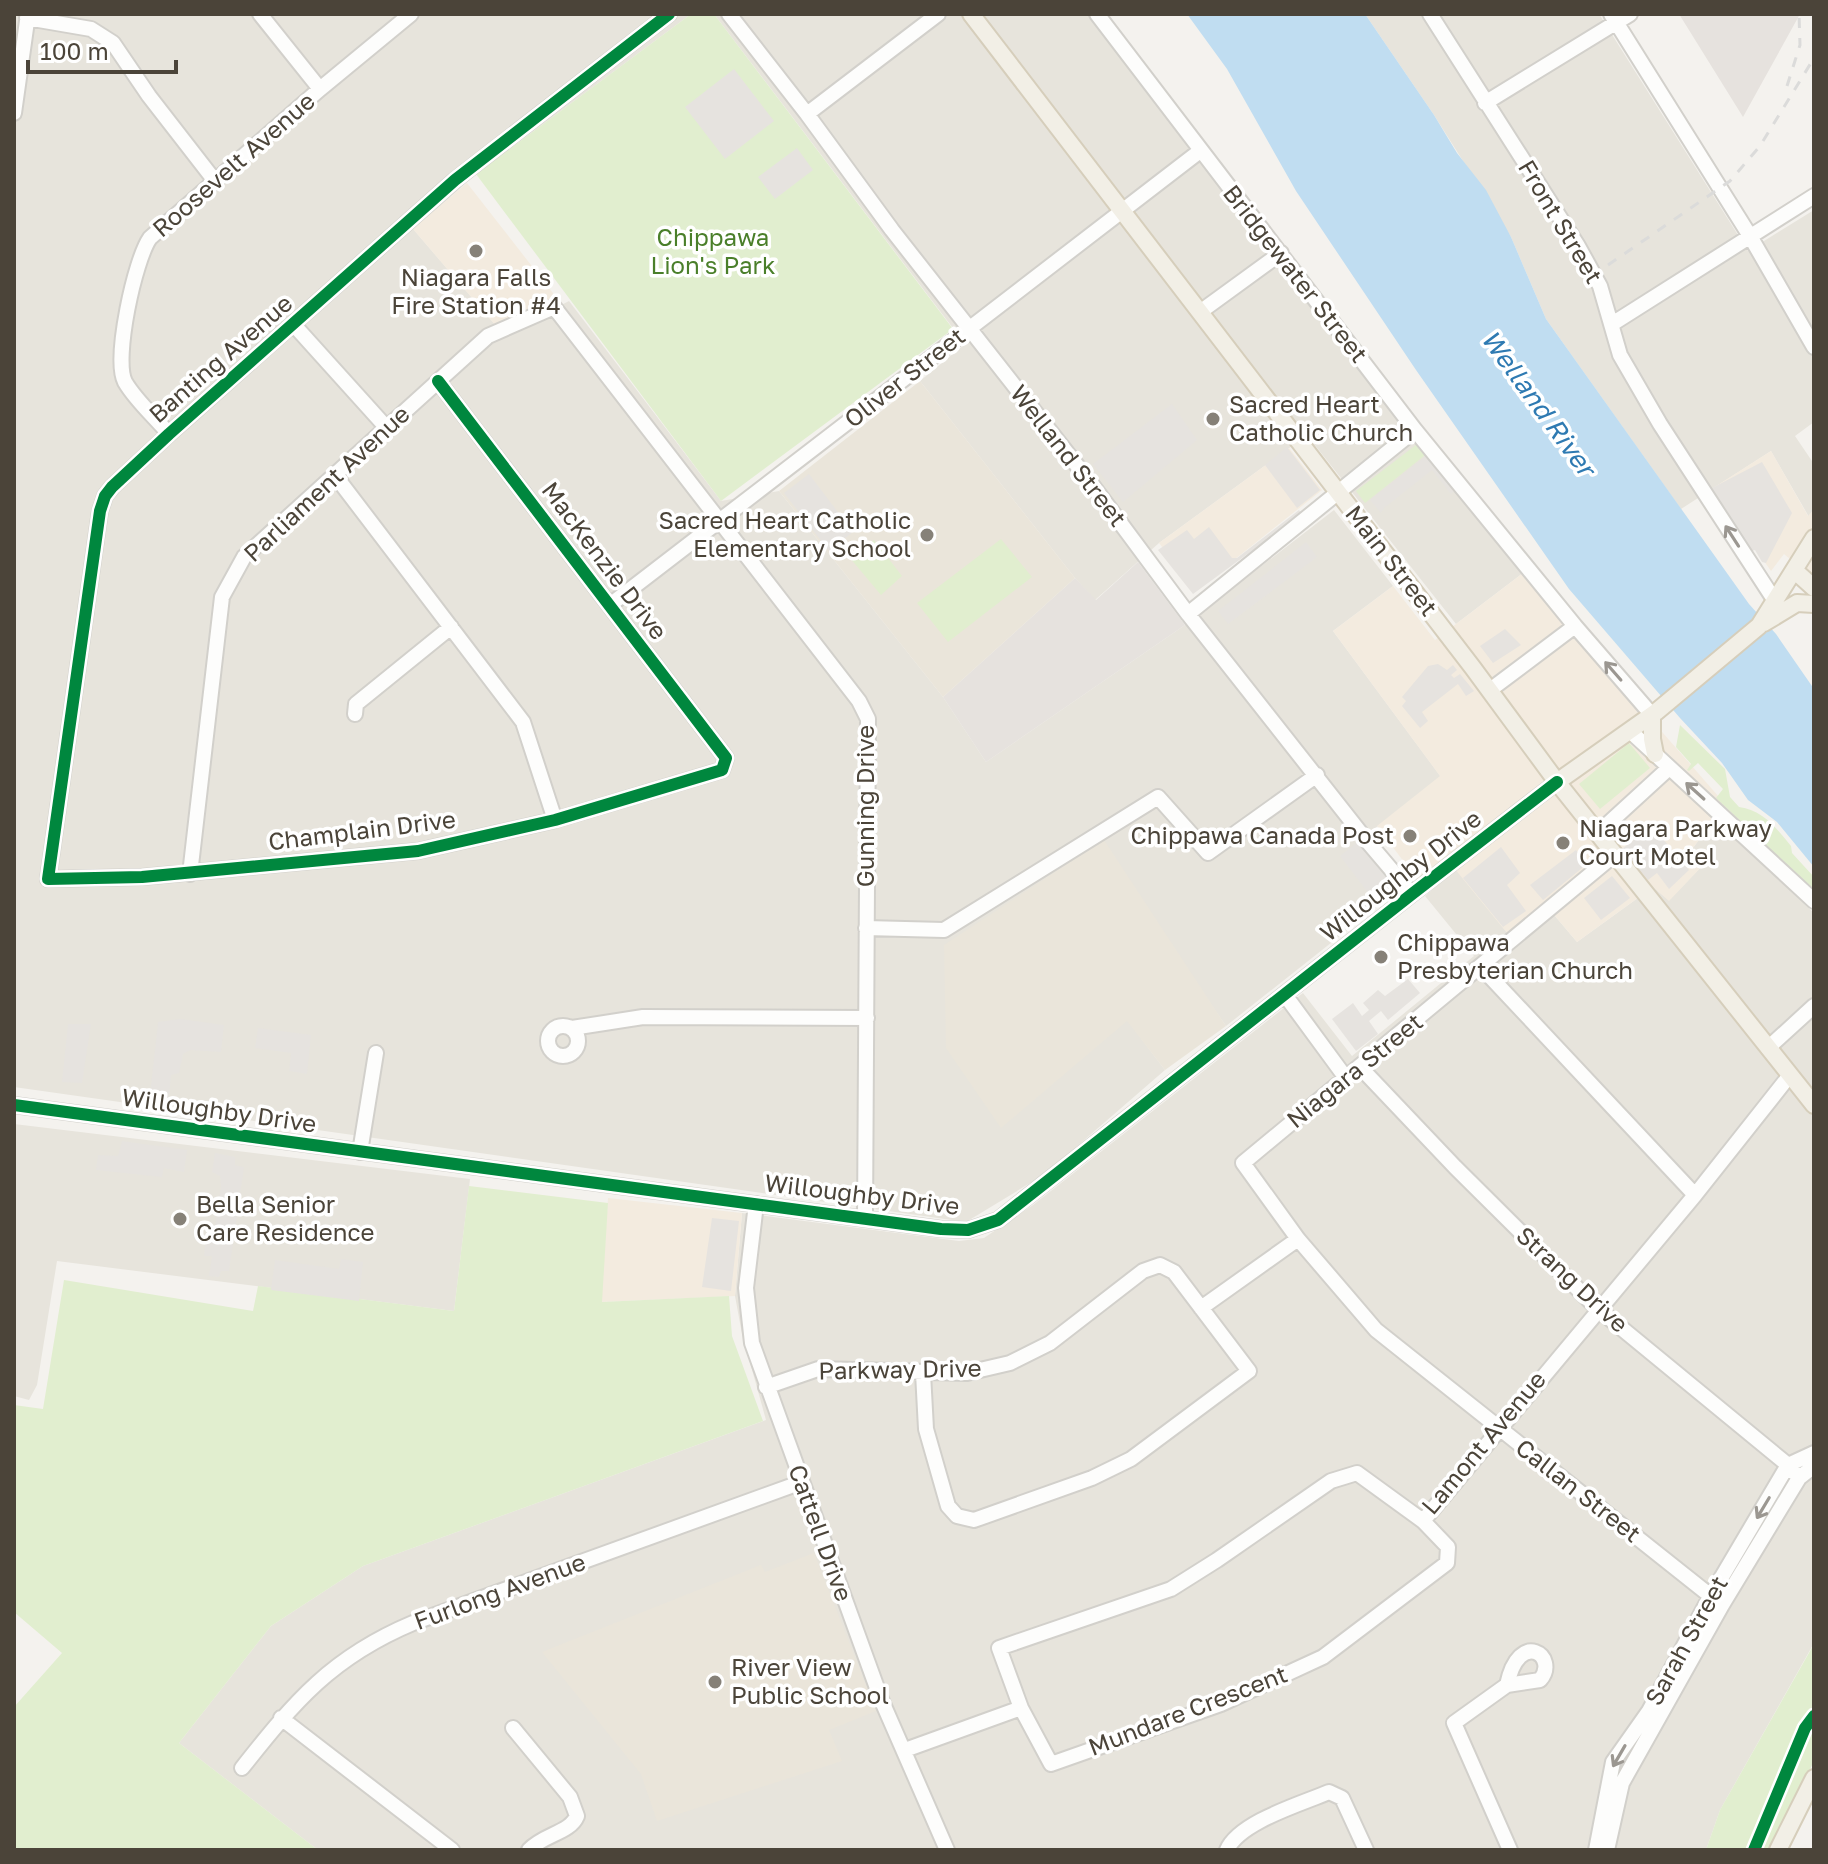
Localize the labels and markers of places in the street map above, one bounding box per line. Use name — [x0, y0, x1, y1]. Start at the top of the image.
marker: Niagara Falls Fire Station #4 — [467, 242, 485, 260]
place label: Niagara Falls Fire Station #4 — [391, 262, 561, 319]
place label: Sacred Heart Catholic Church — [1229, 389, 1413, 446]
marker: Sacred Heart Catholic Church — [1204, 410, 1222, 428]
place label: Sacred Heart Catholic Elementary School — [658, 505, 911, 562]
marker: Sacred Heart Catholic Elementary School — [918, 526, 936, 544]
place label: Niagara Parkway Court Motel — [1579, 813, 1772, 870]
place label: Chippawa Canada Post — [1130, 820, 1394, 849]
marker: Chippawa Canada Post — [1401, 827, 1419, 845]
marker: Niagara Parkway Court Motel — [1554, 834, 1572, 852]
place label: Chippawa Presbyterian Church — [1397, 927, 1633, 984]
marker: Chippawa Presbyterian Church — [1372, 948, 1390, 966]
place label: Bella Senior Care Residence — [196, 1189, 375, 1246]
marker: Bella Senior Care Residence — [171, 1210, 189, 1228]
place label: River View Public School — [731, 1652, 889, 1709]
marker: River View Public School — [706, 1673, 724, 1691]

